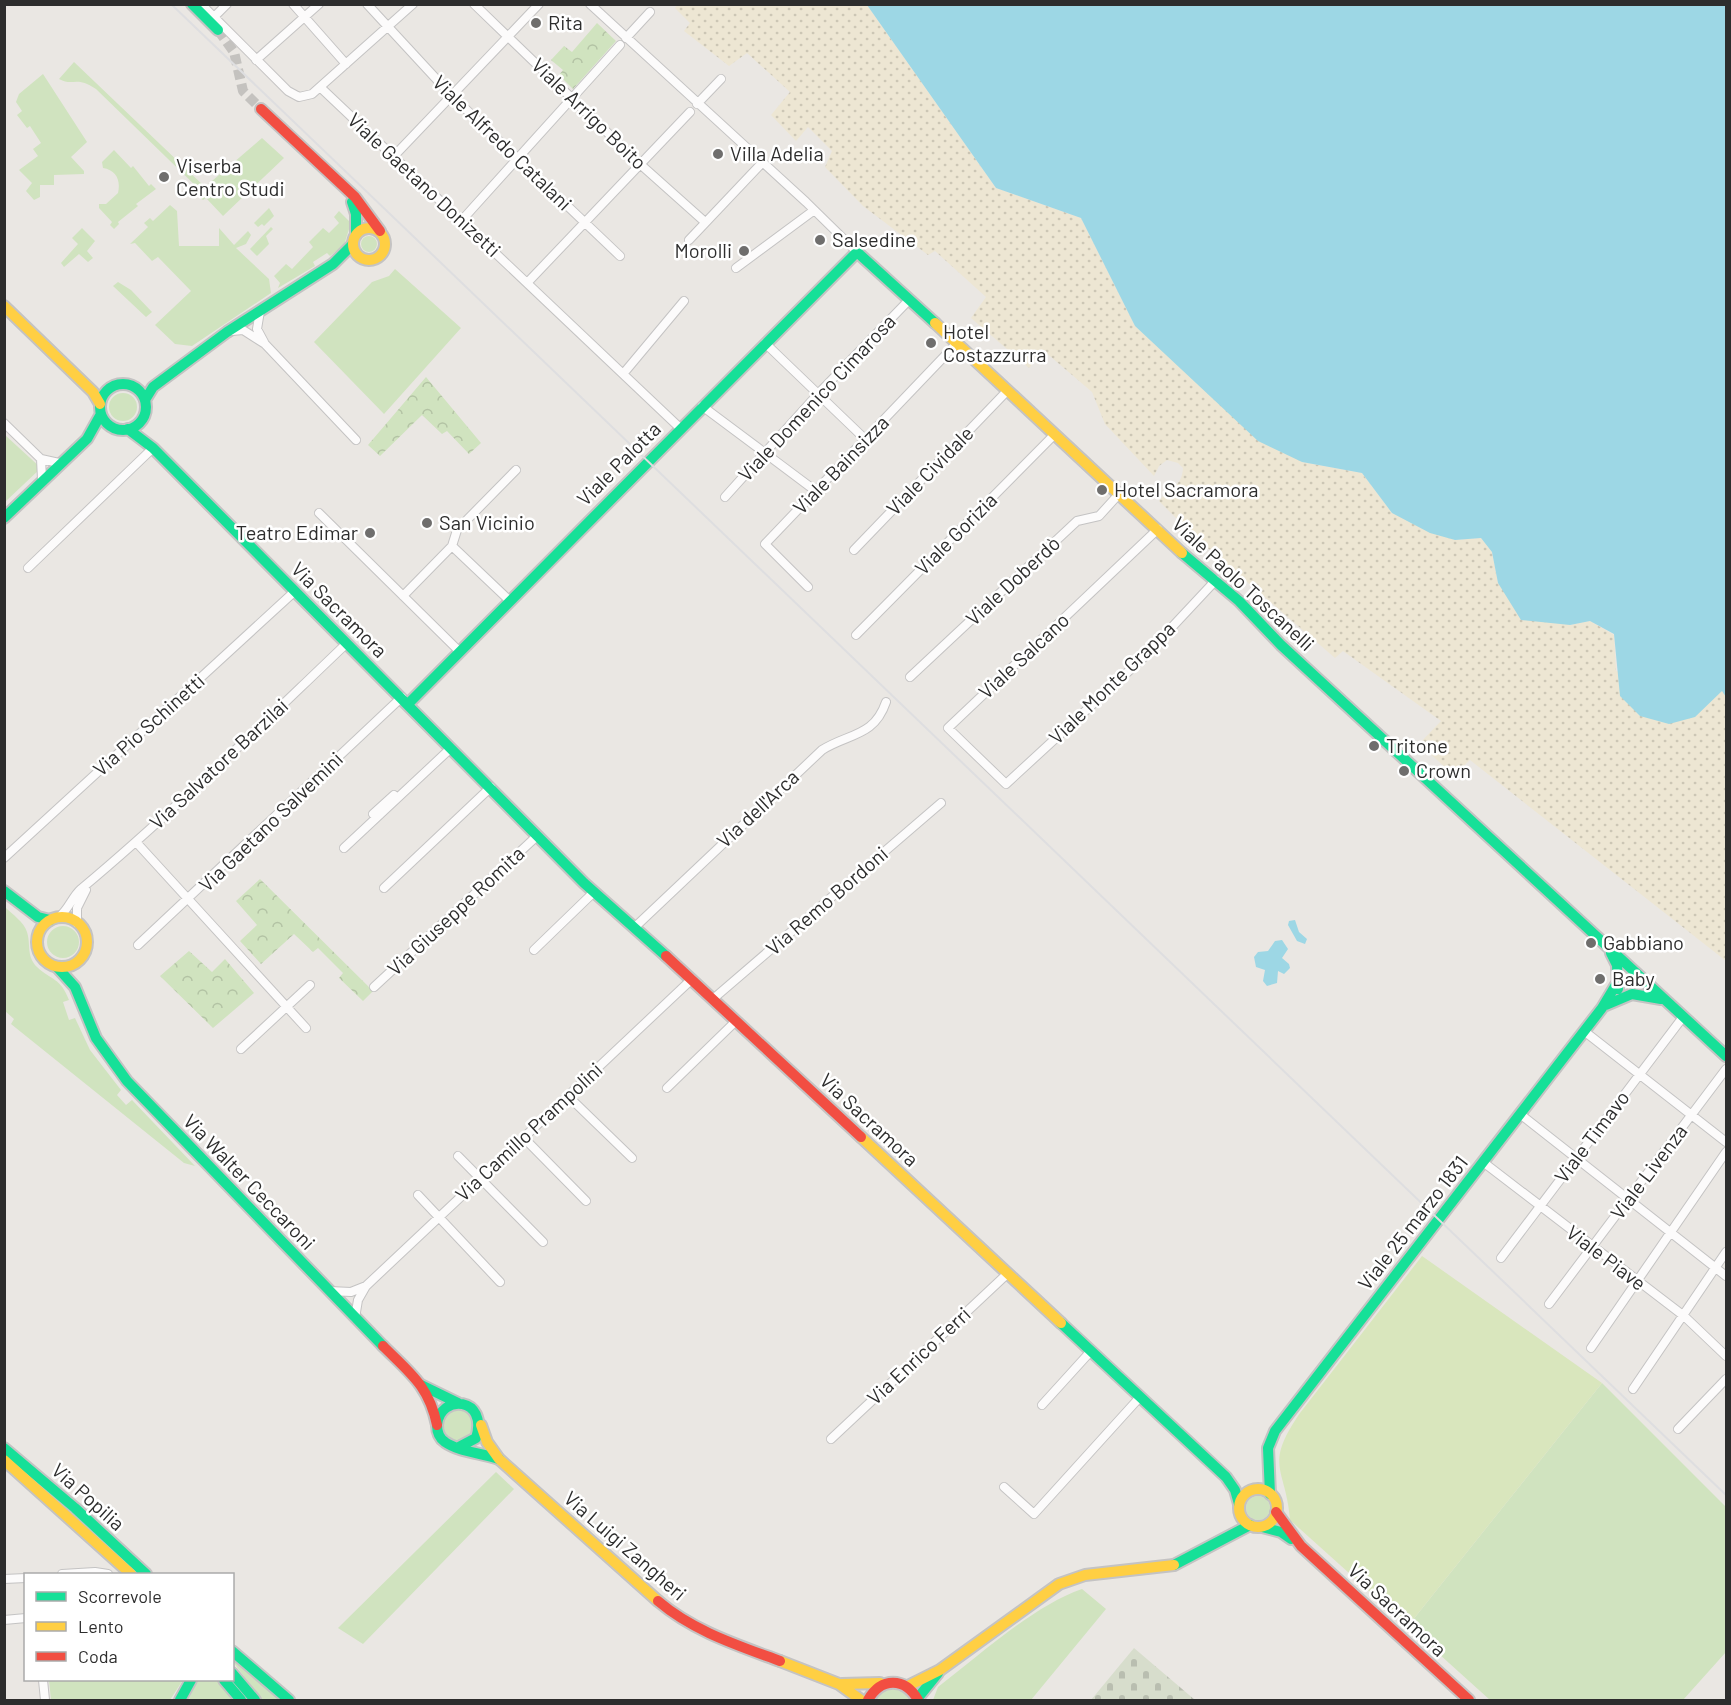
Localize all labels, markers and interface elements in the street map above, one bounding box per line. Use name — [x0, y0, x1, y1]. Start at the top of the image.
place label: Rita — [548, 10, 583, 34]
marker: Rita — [529, 16, 543, 30]
street label: Viale Arrigo Boito — [527, 52, 652, 174]
street label: Viale Alfredo Catalani — [428, 70, 577, 215]
street label: Viale Gaetano Donizetti — [343, 107, 506, 261]
place label: Villa Adelia — [730, 141, 824, 165]
marker: Villa Adelia — [711, 147, 725, 161]
place label: Viserba Centro Studi — [176, 153, 285, 200]
marker: Viserba Centro Studi — [157, 170, 171, 184]
place label: Salsedine — [832, 227, 916, 251]
marker: Salsedine — [813, 233, 827, 247]
place label: Morolli — [674, 238, 732, 262]
marker: Morolli — [737, 244, 751, 258]
street label: Viale Domenico Cimarosa — [733, 309, 900, 486]
place label: Hotel Costazzurra — [943, 319, 1046, 366]
marker: Hotel Costazzurra — [924, 336, 938, 350]
street label: Viale Bainsizza — [787, 410, 893, 519]
street label: Viale Palotta — [571, 416, 665, 510]
street label: Viale Cividale — [881, 421, 978, 520]
place label: Hotel Sacramora — [1114, 477, 1259, 501]
marker: Hotel Sacramora — [1095, 483, 1109, 497]
street label: Viale Gorizia — [909, 487, 1001, 579]
place label: San Vicinio — [439, 510, 535, 534]
street label: Viale Paolo Toscanelli — [1168, 511, 1320, 655]
marker: San Vicinio — [420, 516, 434, 530]
place label: Teatro Edimar — [236, 520, 358, 544]
marker: Teatro Edimar — [363, 526, 377, 540]
street label: Viale Doberdò — [960, 531, 1064, 630]
street label: Via Sacramora — [287, 556, 393, 662]
street label: Viale Salcano — [973, 607, 1074, 703]
street label: Viale Monte Grappa — [1043, 616, 1179, 749]
street label: Via Pio Schinetti — [88, 668, 209, 781]
street label: Via Salvatore Barzilai — [144, 693, 293, 834]
place label: Tritone — [1386, 733, 1448, 757]
marker: Tritone — [1367, 739, 1381, 753]
street label: Via Gaetano Salvemini — [193, 746, 347, 896]
place label: Crown — [1416, 758, 1471, 782]
street label: Via dell'Arca — [711, 764, 803, 852]
marker: Crown — [1397, 764, 1411, 778]
street label: Via Giuseppe Romita — [382, 841, 529, 980]
street label: Via Remo Bordoni — [761, 841, 892, 960]
place label: Gabbiano — [1603, 930, 1684, 954]
marker: Gabbiano — [1584, 936, 1598, 950]
place label: Baby — [1612, 966, 1655, 990]
marker: Baby — [1593, 972, 1607, 986]
street label: Via Camillo Prampolini — [450, 1057, 607, 1206]
street label: Via Sacramora — [816, 1068, 924, 1171]
street label: Viale Timavo — [1549, 1086, 1634, 1187]
street label: Via Walter Ceccaroni — [179, 1109, 321, 1254]
street label: Viale Livenza — [1605, 1119, 1692, 1224]
street label: Viale 25 marzo 1831 — [1352, 1150, 1472, 1294]
street label: Viale Piave — [1562, 1220, 1651, 1295]
street label: Via Enrico Ferri — [862, 1301, 975, 1409]
street label: Via Popilia — [47, 1457, 130, 1535]
street label: Via Luigi Zangheri — [559, 1486, 692, 1605]
street label: Via Sacramora — [1344, 1558, 1452, 1661]
legend — [24, 1573, 234, 1681]
text: Scorrevole — [78, 1585, 162, 1607]
text: Lento — [78, 1615, 124, 1637]
text: Coda — [78, 1645, 118, 1667]

